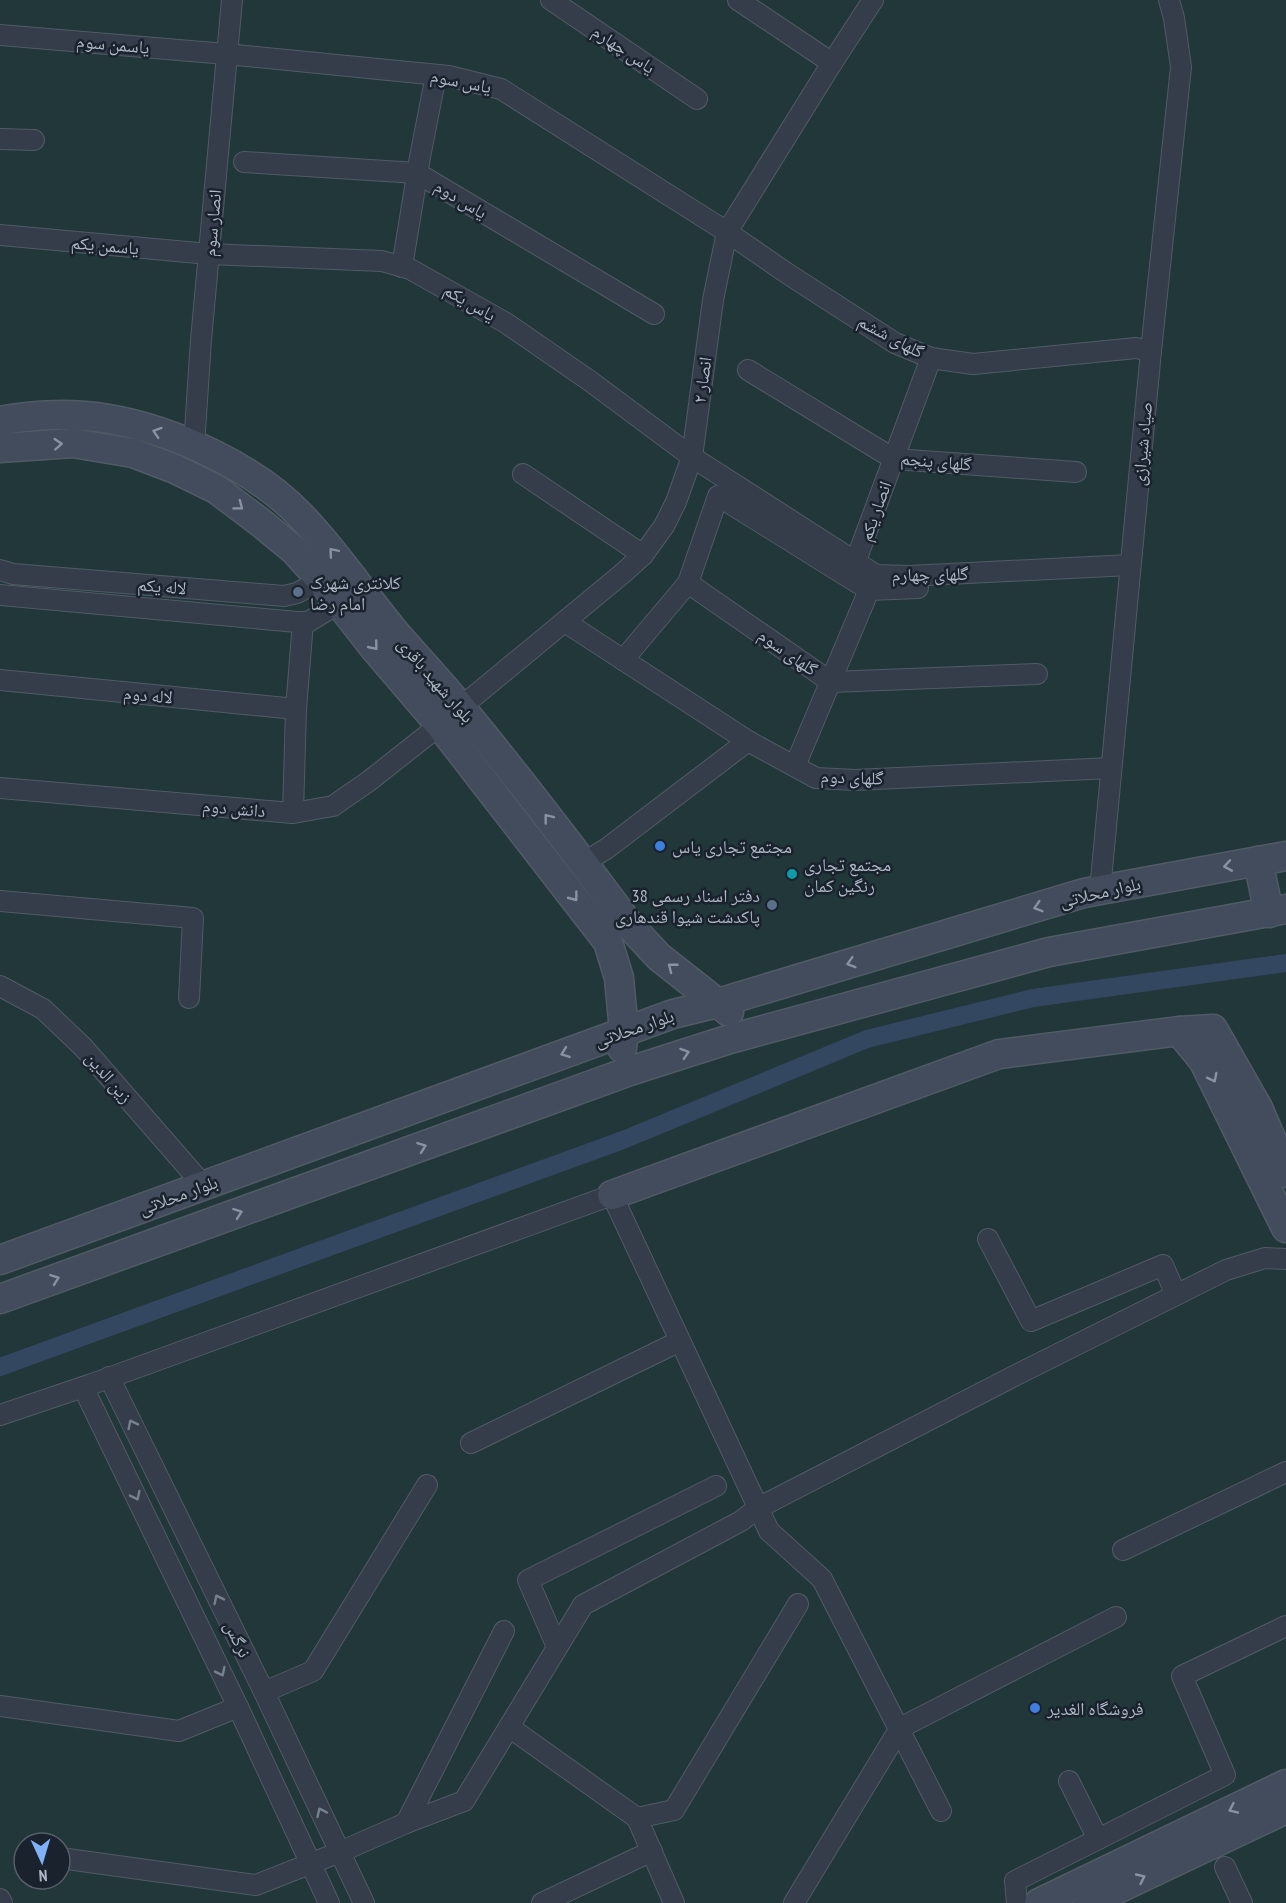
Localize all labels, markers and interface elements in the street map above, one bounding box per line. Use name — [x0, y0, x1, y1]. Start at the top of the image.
street label: یاس چهارم — [587, 20, 660, 79]
street label: یاسمن سوم — [75, 29, 151, 60]
street label: یاس سوم — [428, 64, 494, 99]
street label: یاس دوم — [430, 174, 492, 225]
street label: انصار سوم — [198, 188, 227, 258]
street label: یاسمن یکم — [70, 231, 140, 260]
street label: یاس یکم — [439, 278, 500, 327]
street label: گلهای ششم — [854, 309, 928, 364]
street label: انصار ۲ — [687, 355, 717, 405]
street label: صیاد شیرازی — [1127, 401, 1157, 487]
one-way arrow — [152, 427, 163, 440]
one-way arrow — [54, 437, 63, 450]
street label: گلهای پنجم — [899, 446, 973, 477]
street label: انصار یکم — [854, 478, 897, 545]
one-way arrow — [233, 499, 244, 510]
one-way arrow — [329, 548, 340, 559]
street label: گلهای چهارم — [891, 562, 969, 587]
place label: کلانتری شهرک امام رضا — [310, 571, 402, 616]
street label: لاله یکم — [136, 572, 187, 601]
marker: کلانتری شهرک امام رضا — [291, 585, 305, 599]
street label: گلهای سوم — [753, 623, 823, 682]
street label: بلوار شهید باقری — [393, 633, 479, 728]
one-way arrow — [366, 639, 377, 650]
street label: لاله دوم — [122, 681, 174, 710]
street label: گلهای دوم — [820, 764, 884, 791]
street label: دانش دوم — [201, 794, 267, 823]
one-way arrow — [544, 814, 555, 825]
place label: مجتمع تجاری یاس — [672, 835, 792, 859]
marker: مجتمع تجاری یاس — [653, 839, 667, 853]
place label: مجتمع تجاری رنگین کمان — [804, 853, 891, 897]
one-way arrow — [1224, 859, 1234, 872]
marker: مجتمع تجاری رنگین کمان — [785, 867, 799, 881]
street label: بلوار محلاتی — [1057, 872, 1143, 912]
place label: دفتر اسناد رسمی 38 پاکدشت شیوا قندهاری — [615, 884, 760, 928]
one-way arrow — [567, 890, 578, 901]
marker: دفتر اسناد رسمی 38 پاکدشت شیوا قندهاری — [765, 898, 779, 912]
one-way arrow — [1033, 900, 1044, 912]
one-way arrow — [846, 956, 857, 968]
one-way arrow — [668, 964, 679, 975]
street label: بلوار محلاتی — [591, 1004, 677, 1052]
one-way arrow — [560, 1045, 571, 1058]
street label: زین الدین — [80, 1047, 138, 1108]
one-way arrow — [679, 1048, 690, 1061]
one-way arrow — [1206, 1072, 1217, 1083]
one-way arrow — [416, 1141, 427, 1154]
street label: بلوار محلاتی — [135, 1170, 221, 1220]
one-way arrow — [232, 1208, 243, 1220]
one-way arrow — [49, 1274, 60, 1287]
one-way arrow — [127, 1419, 139, 1430]
one-way arrow — [128, 1490, 140, 1501]
one-way arrow — [214, 1594, 225, 1605]
street label: نرگس — [219, 1617, 257, 1661]
one-way arrow — [213, 1665, 225, 1676]
place label: فروشگاه الغدیر — [1046, 1697, 1144, 1720]
marker: فروشگاه الغدیر — [1028, 1701, 1042, 1715]
one-way arrow — [1229, 1802, 1240, 1814]
one-way arrow — [316, 1808, 328, 1819]
north arrow — [12, 1831, 72, 1891]
text: N — [38, 1866, 48, 1886]
one-way arrow — [1135, 1873, 1146, 1885]

